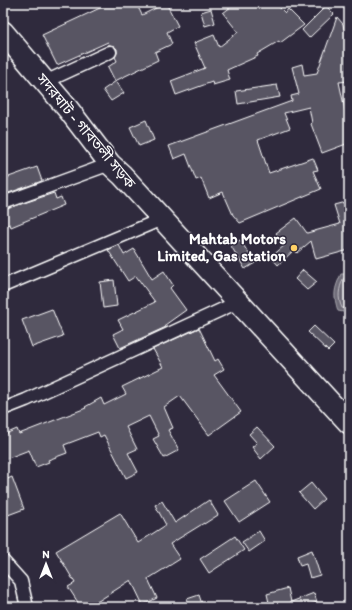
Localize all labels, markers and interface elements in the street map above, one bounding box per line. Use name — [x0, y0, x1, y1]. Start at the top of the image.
street label: সদরঘাট - গাবতলী সড়ক — [32, 69, 140, 193]
place label: Mahtab Motors Limited, Gas station — [157, 230, 287, 265]
marker: Mahtab Motors Limited, Gas station — [289, 243, 299, 253]
north arrow — [26, 544, 66, 584]
text: N — [42, 548, 50, 561]

